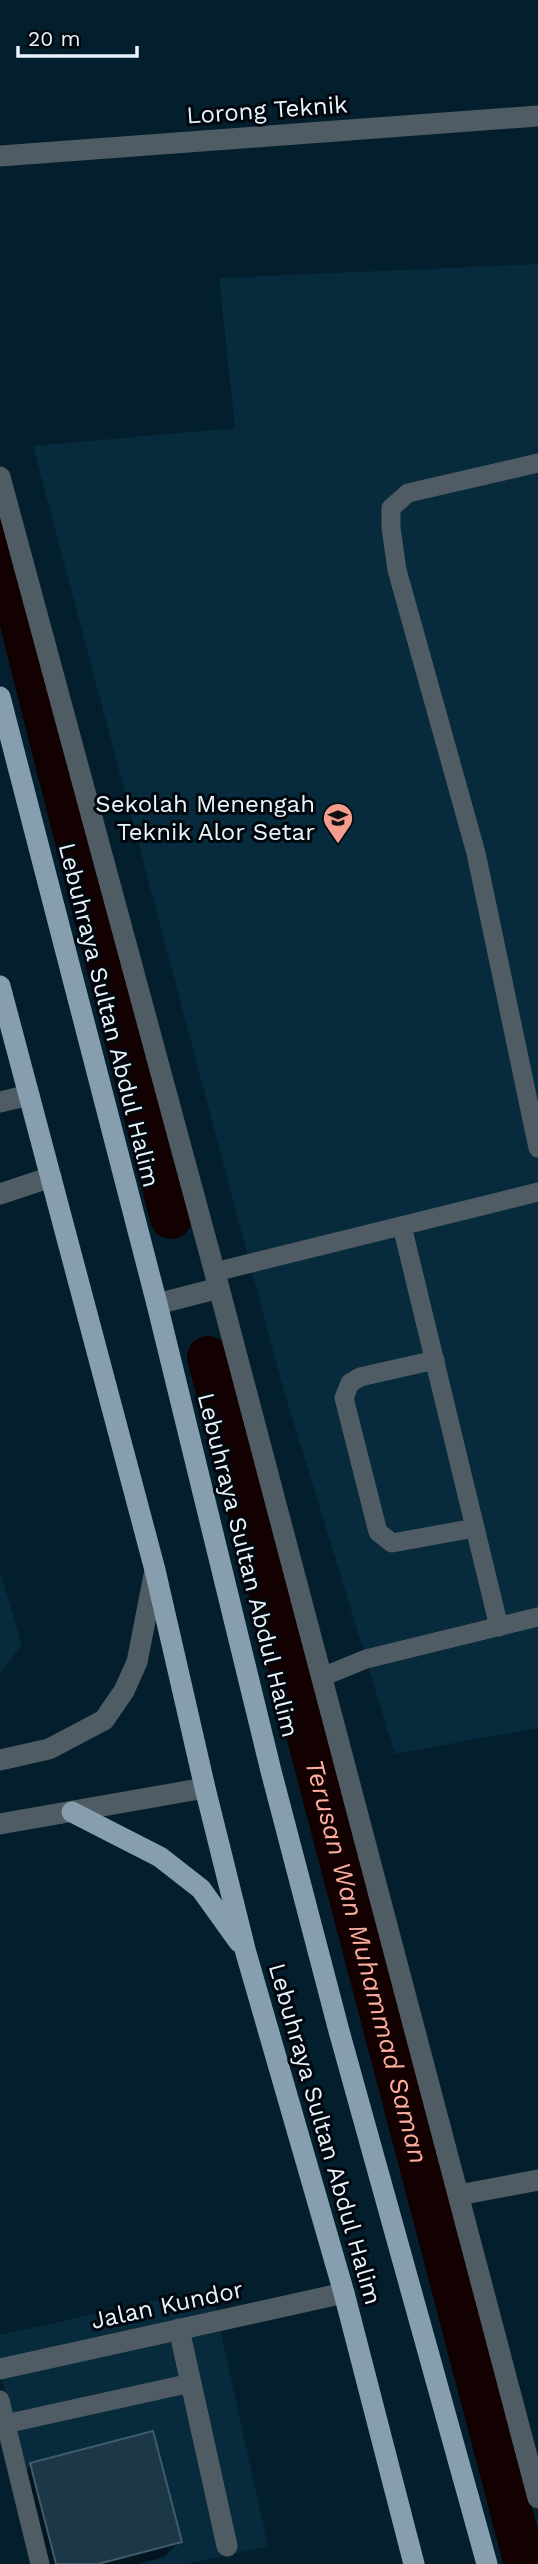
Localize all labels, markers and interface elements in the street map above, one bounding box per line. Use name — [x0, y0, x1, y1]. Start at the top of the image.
scale bar — [18, 14, 136, 58]
text: 20 m — [28, 26, 80, 51]
street label: Lorong Teknik — [185, 90, 349, 130]
place label: Sekolah Menengah Teknik Alor Setar — [95, 790, 315, 846]
school or university icon: Sekolah Menengah Teknik Alor Setar — [321, 801, 355, 845]
street label: Lebuhraya Sultan Abdul Halim — [53, 840, 165, 1190]
street label: Lebuhraya Sultan Abdul Halim — [192, 1390, 304, 1740]
water label: Terusan Wan Muhammad Saman — [299, 1756, 434, 2167]
street label: Lebuhraya Sultan Abdul Halim — [263, 1960, 387, 2308]
street label: Jalan Kundor — [88, 2275, 246, 2335]

